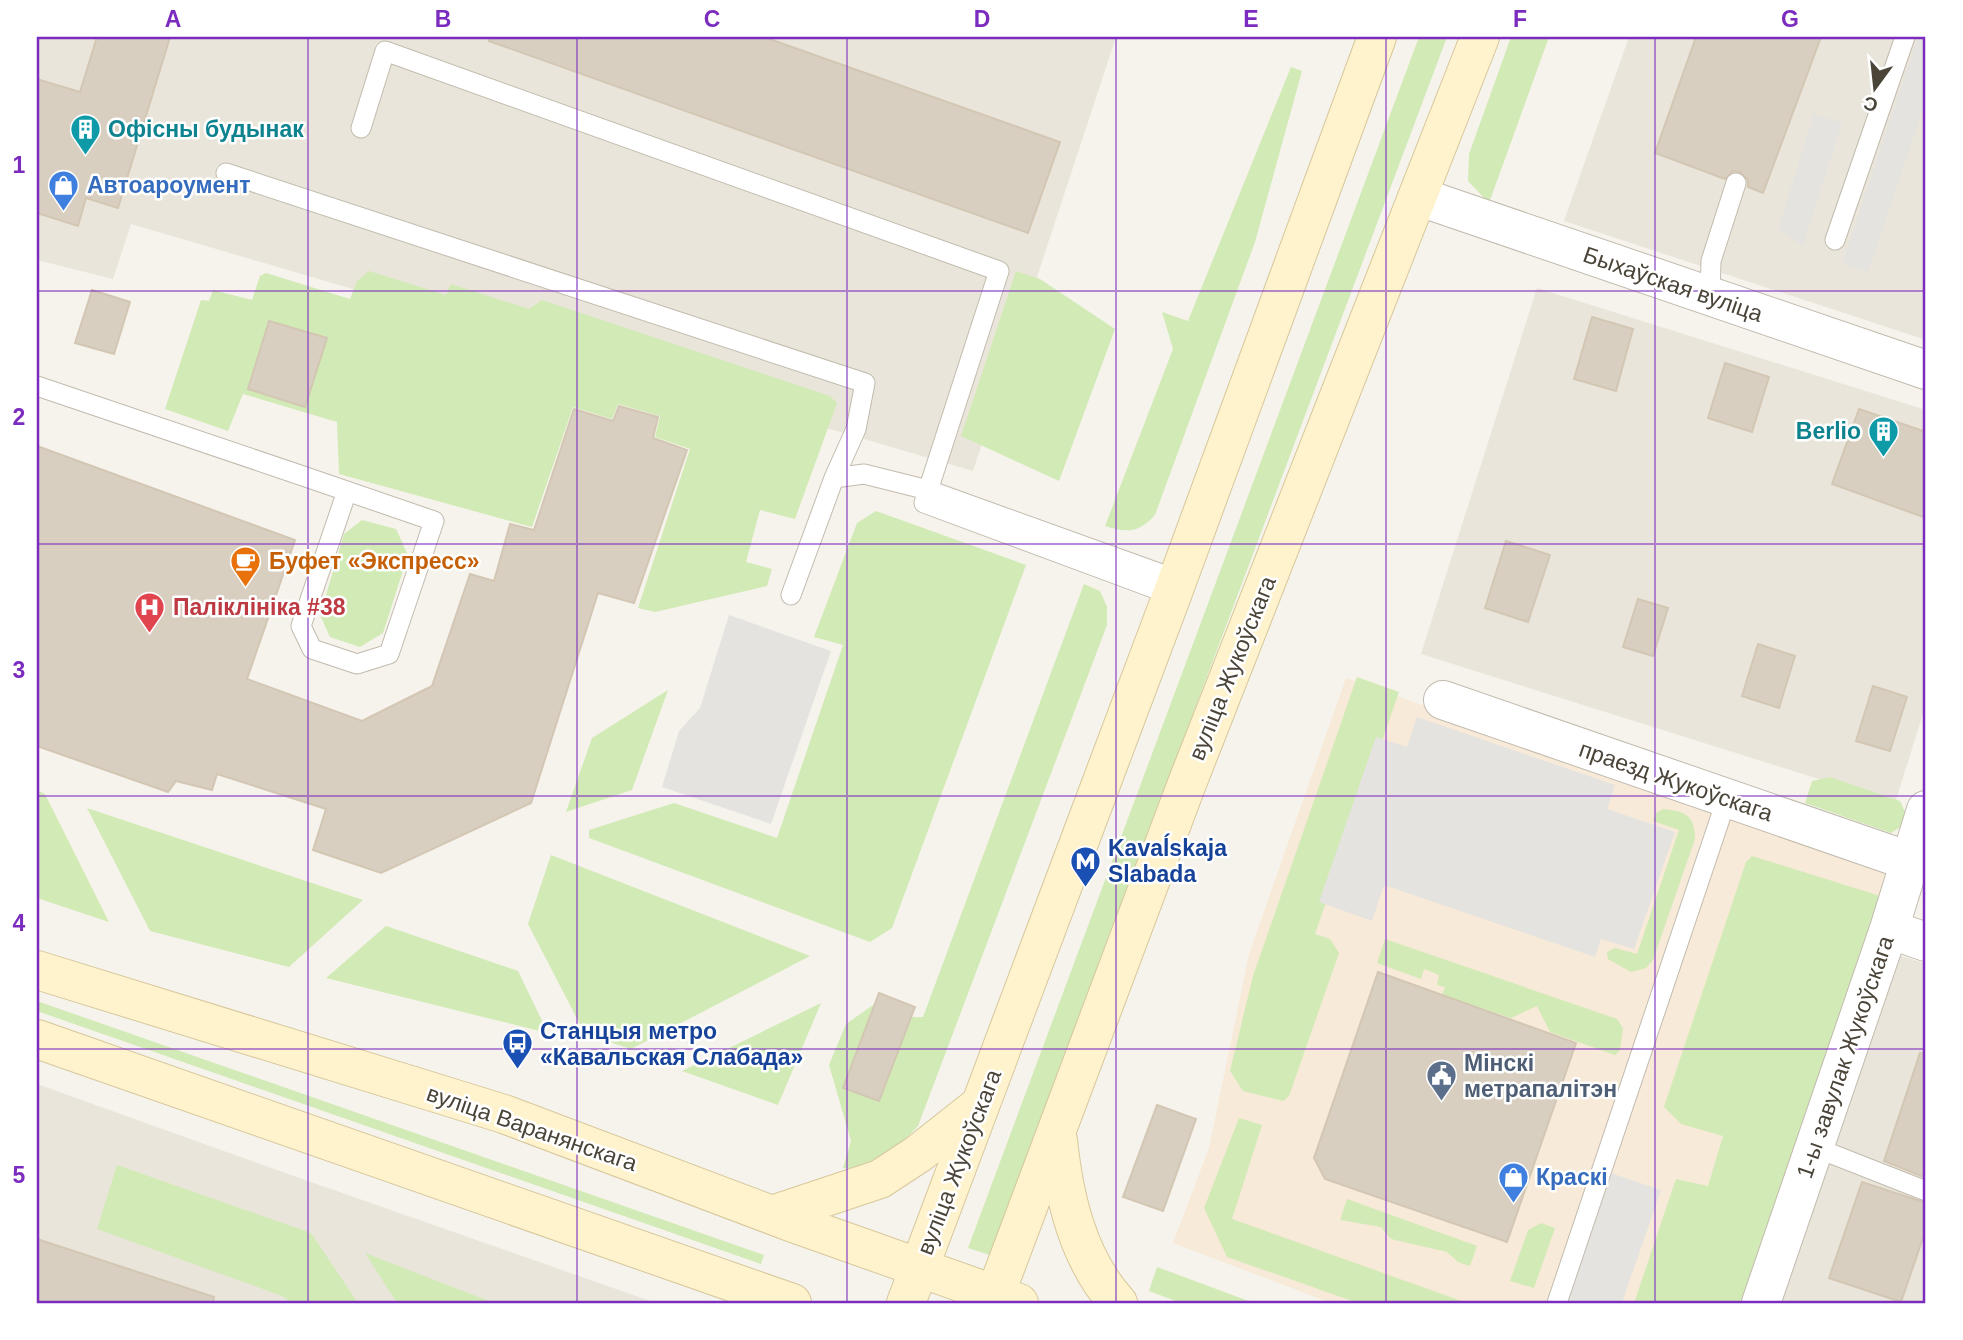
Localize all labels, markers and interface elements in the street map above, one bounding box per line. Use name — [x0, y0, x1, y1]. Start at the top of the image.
text: A — [165, 6, 181, 32]
text: B — [435, 6, 451, 32]
text: C — [704, 6, 720, 32]
text: D — [974, 6, 990, 32]
text: E — [1243, 6, 1259, 32]
text: F — [1513, 6, 1527, 32]
text: G — [1781, 6, 1799, 32]
north arrow — [1840, 52, 1910, 122]
text: С — [1861, 92, 1880, 116]
building icon: Офісны будынак — [68, 112, 102, 156]
place label: Офісны будынак — [108, 116, 304, 142]
text: 1 — [13, 152, 26, 178]
shop icon: Автоароумент — [47, 168, 81, 212]
place label: Автоароумент — [87, 172, 251, 198]
street label: Быхаўская вуліца — [1580, 241, 1766, 327]
text: 2 — [13, 404, 25, 430]
building icon: Berlio — [1867, 414, 1901, 458]
place label: Berlio — [1796, 418, 1861, 444]
cafe icon: Буфет «Экспресс» — [229, 544, 263, 588]
place label: Буфет «Экспресс» — [269, 548, 480, 574]
street label: вуліца Жукоўскага — [1183, 572, 1281, 764]
hospital icon: Паліклініка #38 — [133, 590, 167, 634]
place label: Паліклініка #38 — [173, 594, 346, 620]
text: 3 — [13, 657, 25, 683]
street label: праезд Жукоўскага — [1576, 736, 1776, 826]
place label: Kavaĺskaja Slabada — [1108, 833, 1227, 887]
metro station icon: Kavaĺskaja Slabada — [1068, 844, 1102, 888]
text: 4 — [13, 910, 26, 936]
street label: 1-ы завулак Жукоўскага — [1791, 932, 1899, 1182]
place label: Станцыя метро «Кавальская Слабада» — [540, 1018, 803, 1070]
bus stop icon: Станцыя метро «Кавальская Слабада» — [500, 1027, 534, 1071]
place label: Мінскі метрапалітэн — [1464, 1050, 1617, 1102]
public building icon: Мінскі метрапалітэн — [1424, 1059, 1458, 1103]
street label: вуліца Жукоўскага — [912, 1066, 1006, 1258]
street label: вуліца Варанянскага — [423, 1080, 641, 1176]
shop icon: Краскі — [1496, 1160, 1530, 1204]
text: 5 — [13, 1162, 26, 1188]
place label: Краскі — [1536, 1164, 1608, 1190]

